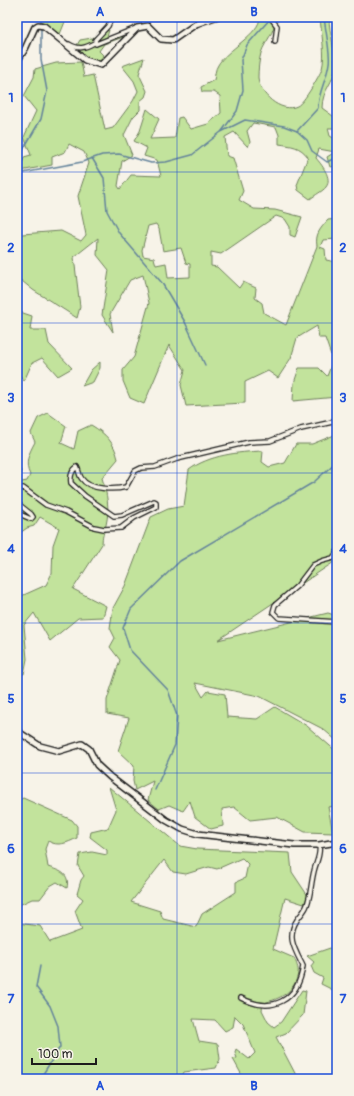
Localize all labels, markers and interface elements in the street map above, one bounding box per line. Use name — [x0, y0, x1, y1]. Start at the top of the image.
text: A — [96, 4, 105, 20]
text: B — [250, 4, 258, 20]
text: 1 — [8, 90, 14, 106]
text: 1 — [340, 90, 346, 106]
text: 2 — [7, 240, 15, 256]
text: 2 — [339, 240, 347, 256]
text: 3 — [7, 390, 15, 406]
text: 3 — [339, 390, 347, 406]
text: 4 — [7, 541, 15, 557]
text: 4 — [339, 541, 347, 557]
text: 5 — [7, 691, 15, 707]
text: 5 — [339, 691, 347, 707]
text: 6 — [7, 841, 15, 857]
text: 6 — [339, 841, 347, 857]
text: 7 — [8, 991, 15, 1007]
text: 7 — [340, 991, 347, 1007]
scale bar — [32, 1040, 96, 1066]
text: 100 m — [38, 1047, 73, 1062]
text: A — [96, 1078, 105, 1094]
text: B — [250, 1078, 258, 1094]

